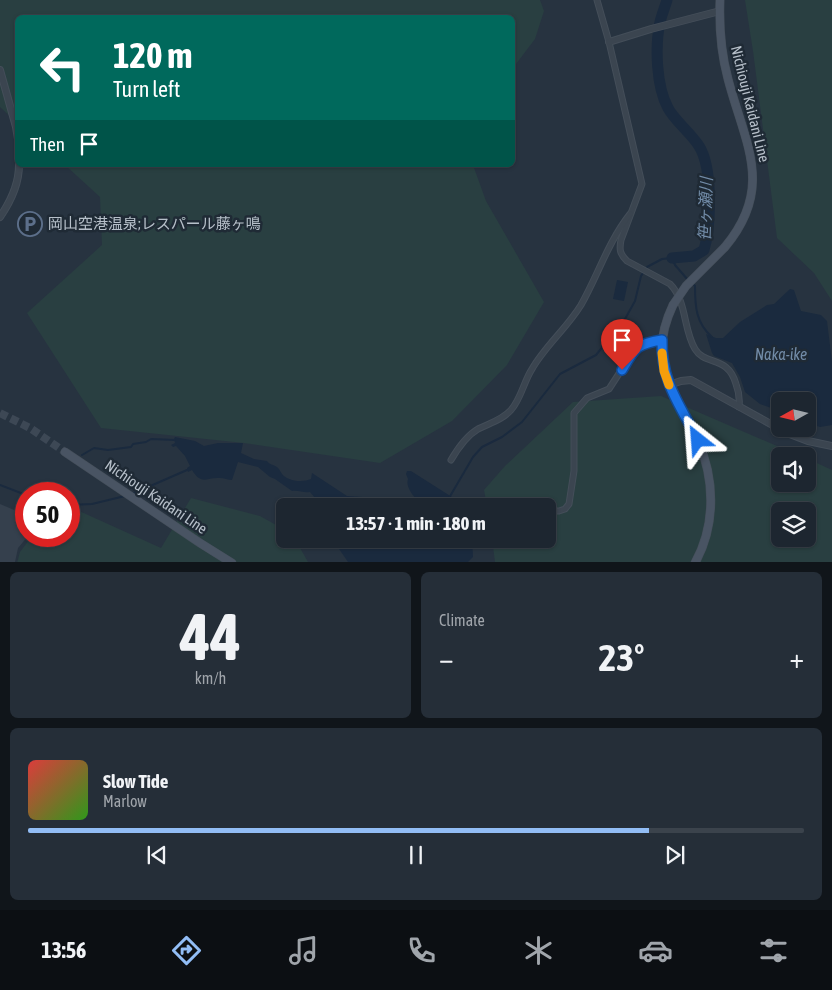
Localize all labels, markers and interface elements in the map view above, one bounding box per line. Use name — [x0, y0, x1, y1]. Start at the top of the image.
icon: left — [30, 35, 95, 100]
text: 120 m — [113, 35, 192, 75]
street label: Nichiouji Kaidani Line — [728, 44, 773, 164]
text: Turn left — [113, 76, 180, 102]
icon: arrive — [75, 130, 103, 158]
text: Then — [30, 133, 65, 155]
water label: 笹ヶ瀬川 — [695, 175, 715, 241]
parking icon: 岡山空港温泉;レスパール藤ヶ鳴 — [17, 211, 43, 237]
place label: 岡山空港温泉;レスパール藤ヶ鳴 — [48, 215, 261, 232]
pin — [601, 319, 643, 370]
icon: arrive — [608, 326, 636, 354]
water label: Naka-ike — [755, 345, 807, 363]
north arrow — [771, 392, 816, 438]
map controls — [771, 392, 816, 547]
position arrow — [671, 413, 723, 465]
button: sound — [771, 447, 816, 492]
street label: Nichiouji Kaidani Line — [102, 456, 211, 537]
speed limit sign: 50 — [15, 482, 80, 547]
button: layers — [771, 502, 816, 547]
text: 13:57 · 1 min · 180 m — [346, 512, 486, 534]
text: 44 — [180, 599, 241, 674]
text: Climate — [439, 611, 485, 629]
text: 23° — [598, 636, 645, 679]
text: − — [439, 642, 454, 674]
text: + — [789, 642, 804, 674]
text: km/h — [195, 669, 226, 687]
text: Slow Tide — [103, 770, 168, 792]
text: Marlow — [103, 792, 147, 810]
icon: previous — [143, 841, 171, 869]
icon: pause — [402, 841, 430, 869]
icon: next — [661, 841, 689, 869]
icon: directions — [169, 933, 204, 968]
icon: music — [286, 933, 321, 968]
icon: phone — [404, 933, 439, 968]
icon: climate — [521, 933, 556, 968]
icon: car — [638, 933, 673, 968]
icon: filters — [756, 933, 791, 968]
text: 13:56 — [41, 937, 86, 963]

